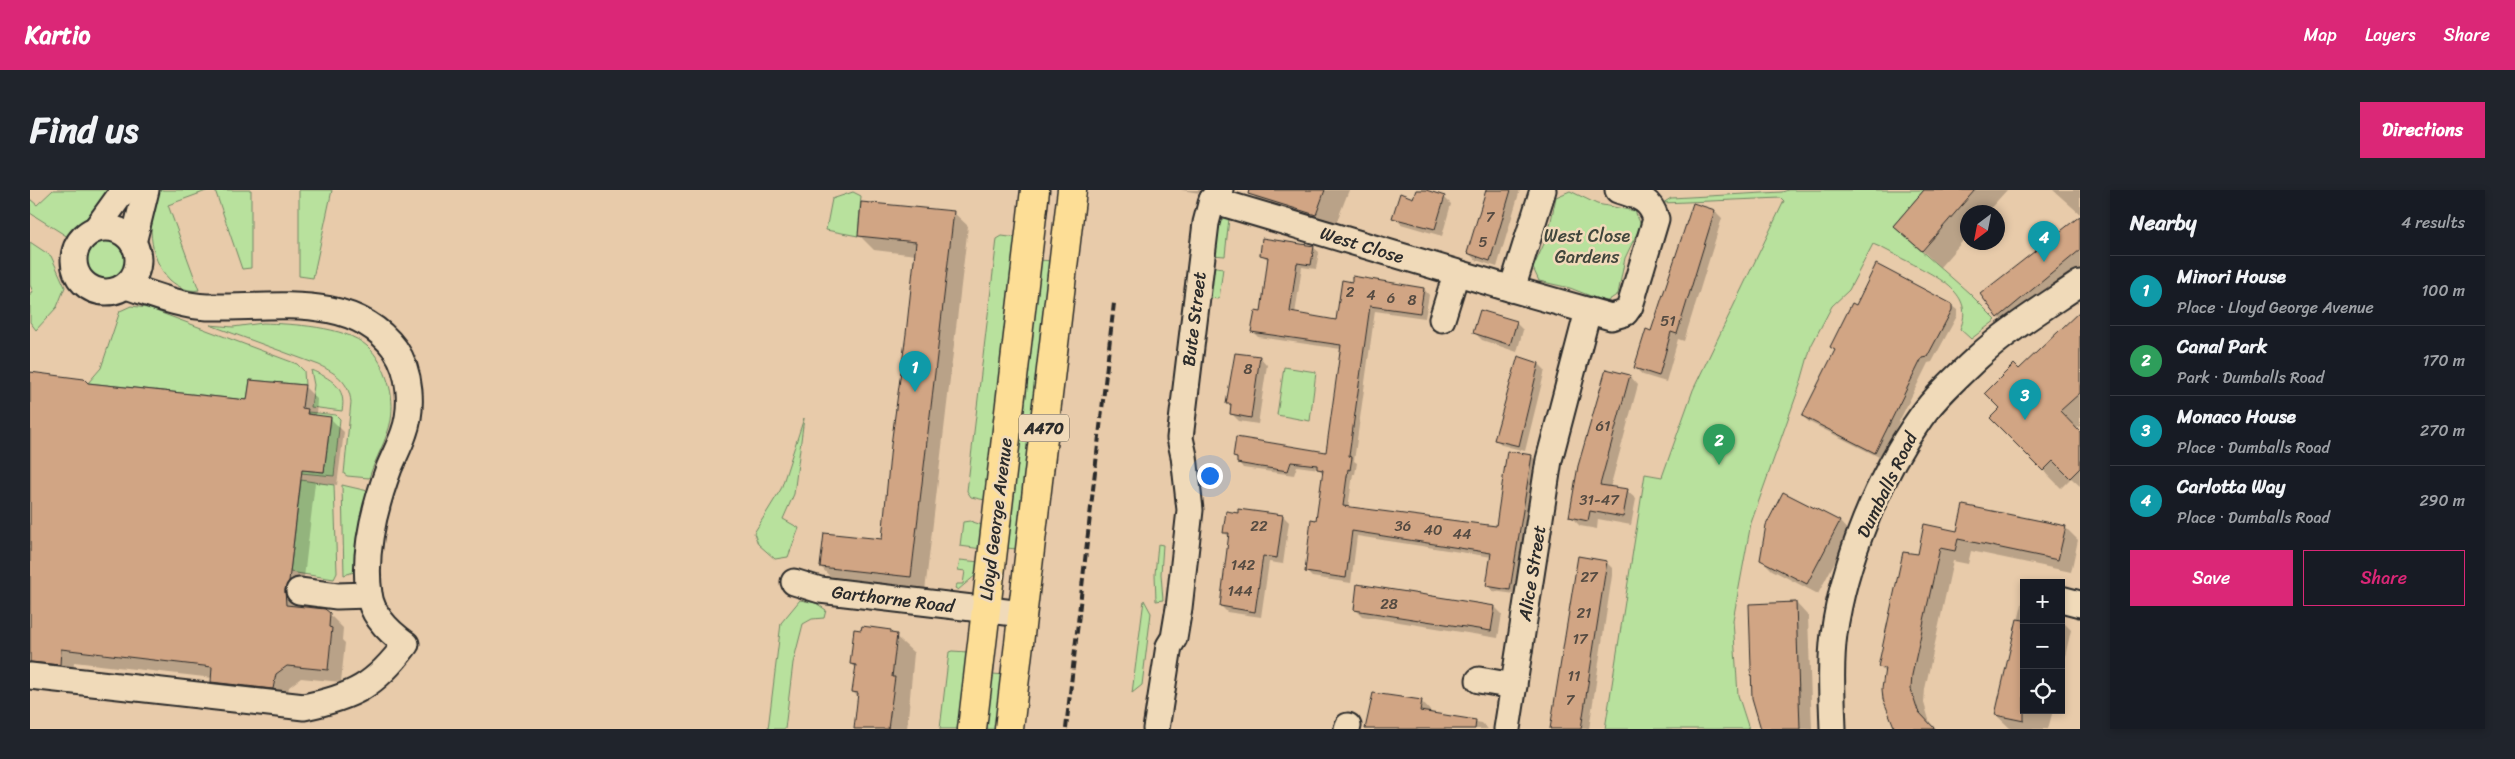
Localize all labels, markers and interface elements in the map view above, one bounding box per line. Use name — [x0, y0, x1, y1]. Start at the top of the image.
text: Kartio — [25, 14, 90, 56]
text: Map — [2304, 19, 2337, 51]
text: Layers — [2365, 19, 2416, 51]
text: Share — [2444, 19, 2490, 51]
text: Find us — [30, 99, 138, 161]
button: Directions — [2360, 102, 2485, 158]
house number: 7 — [1486, 204, 1496, 230]
text: Nearby — [2130, 204, 2196, 242]
north arrow — [1960, 205, 2005, 250]
text: 4 results — [2401, 208, 2465, 237]
street label: West Close — [1316, 217, 1408, 273]
park label: West Close Gardens — [1544, 220, 1631, 273]
pin: 4 — [2028, 221, 2060, 262]
house number: 5 — [1478, 229, 1488, 255]
text: Minori House — [2177, 260, 2286, 293]
street label: Bute Street — [1172, 270, 1216, 368]
text: 1 — [2143, 276, 2149, 305]
text: 100 m — [2421, 276, 2465, 305]
house number: 2 — [1346, 279, 1355, 305]
house number: 4 — [1366, 282, 1376, 308]
house number: 6 — [1387, 285, 1395, 311]
house number: 8 — [1407, 287, 1417, 313]
text: Place · Lloyd George Avenue — [2177, 293, 2374, 322]
house number: 51 — [1660, 308, 1676, 334]
text: Canal Park — [2177, 330, 2267, 363]
text: 2 — [2141, 346, 2151, 375]
text: 170 m — [2422, 346, 2465, 375]
pin: 1 — [899, 351, 931, 392]
house number: 8 — [1243, 356, 1253, 382]
text: Park · Dumballs Road — [2177, 363, 2324, 392]
pin: 3 — [2009, 379, 2041, 420]
text: Monaco House — [2177, 400, 2296, 433]
house number: 61 — [1596, 413, 1610, 439]
road number: A470 — [1019, 414, 1069, 442]
text: 3 — [2142, 416, 2150, 445]
text: 270 m — [2420, 416, 2465, 445]
pin: 2 — [1703, 424, 1735, 465]
street label: Dumballs Road — [1848, 425, 1927, 543]
text: Place · Dumballs Road — [2177, 433, 2330, 462]
street label: Lloyd George Avenue — [970, 436, 1022, 602]
your location — [1197, 463, 1223, 489]
text: Carlotta Way — [2177, 470, 2285, 503]
text: 4 — [2141, 486, 2151, 515]
text: 290 m — [2419, 486, 2465, 515]
house number: 31-47 — [1579, 487, 1620, 513]
text: Place · Dumballs Road — [2177, 503, 2330, 532]
house number: 22 — [1250, 513, 1268, 539]
house number: 36 — [1395, 513, 1411, 539]
house number: 40 — [1424, 517, 1442, 543]
house number: 44 — [1453, 521, 1471, 547]
street label: Alice Street — [1508, 523, 1555, 624]
button: Save — [2130, 550, 2293, 606]
button: Share — [2303, 550, 2465, 606]
house number: 142 — [1231, 552, 1256, 578]
house number: 27 — [1580, 564, 1599, 590]
street label: Garthorne Road — [830, 576, 958, 623]
house number: 144 — [1227, 578, 1253, 604]
map controls — [2020, 579, 2065, 714]
button: + — [2020, 579, 2065, 624]
house number: 28 — [1380, 591, 1398, 617]
house number: 21 — [1576, 600, 1592, 626]
button: − — [2020, 624, 2065, 669]
house number: 17 — [1572, 626, 1589, 652]
house number: 11 — [1568, 663, 1580, 689]
button: locate — [2020, 669, 2065, 714]
house number: 7 — [1566, 687, 1576, 713]

